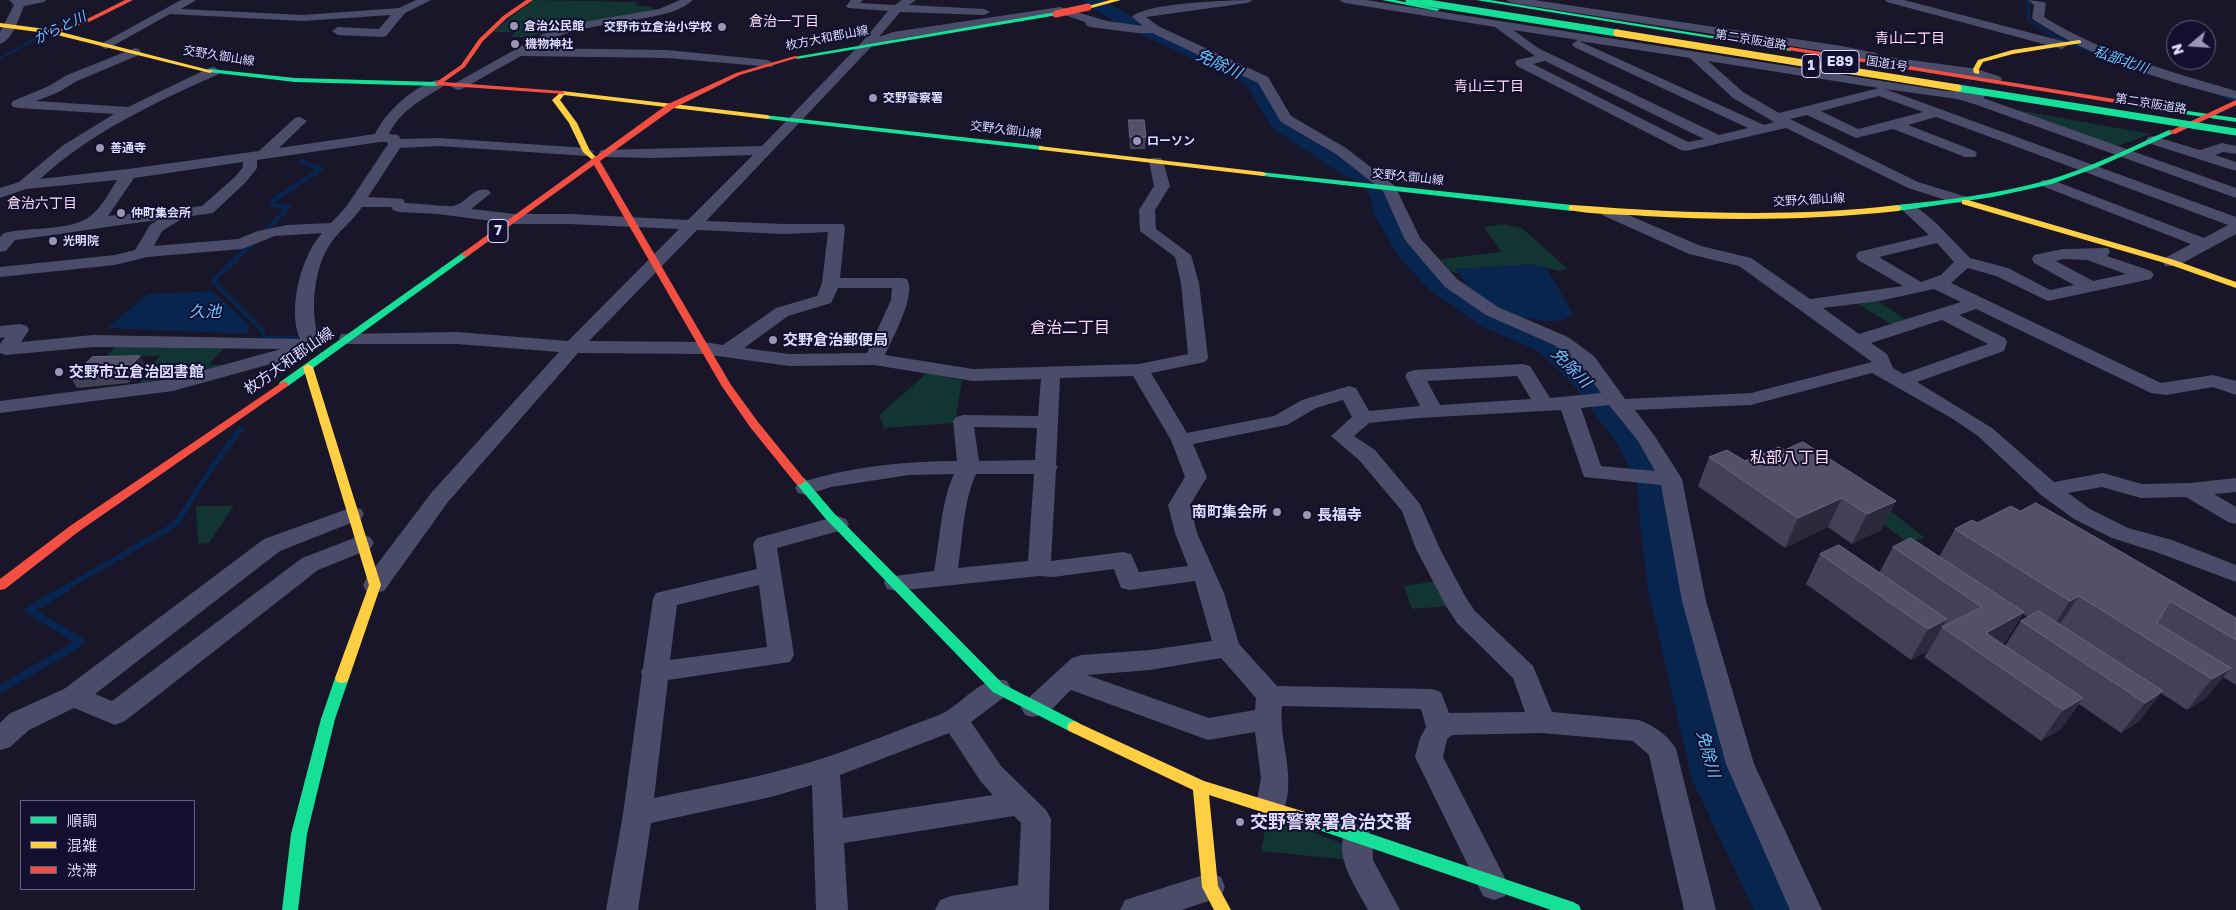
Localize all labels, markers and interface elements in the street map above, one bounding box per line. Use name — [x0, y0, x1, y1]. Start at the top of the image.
water label: がらと川 — [31, 8, 89, 48]
district label: 倉治一丁目 — [749, 14, 819, 30]
place label: 倉治公民館 — [524, 19, 584, 33]
marker: 倉治公民館 — [508, 20, 520, 32]
place label: 交野市立倉治小学校 — [604, 20, 712, 34]
north arrow — [2166, 20, 2216, 70]
marker: 交野市立倉治小学校 — [716, 21, 728, 33]
street label: 枚方大和郡山線 — [784, 23, 870, 53]
street label: 第二京阪道路 — [1714, 27, 1788, 53]
district label: 青山二丁目 — [1875, 31, 1945, 47]
place label: 機物神社 — [525, 37, 573, 51]
marker: 機物神社 — [509, 38, 521, 50]
text: N — [2167, 42, 2187, 57]
street label: 交野久御山線 — [182, 43, 256, 69]
water label: 私部北川 — [2092, 43, 2150, 77]
water label: 免除川 — [1193, 45, 1245, 83]
road number: E89 — [1821, 51, 1859, 74]
road number: 1 — [1802, 54, 1820, 78]
street label: 国道1号 — [1865, 54, 1909, 74]
district label: 青山三丁目 — [1454, 79, 1524, 95]
place label: 交野警察署 — [883, 91, 943, 105]
street label: 第二京阪道路 — [2114, 91, 2188, 117]
marker: 交野警察署 — [867, 92, 879, 104]
street label: 交野久御山線 — [969, 118, 1043, 142]
place label: ローソン — [1147, 134, 1195, 148]
marker: ローソン — [1131, 135, 1143, 147]
place label: 善通寺 — [110, 141, 146, 155]
marker: 善通寺 — [94, 142, 106, 154]
street label: 交野久御山線 — [1371, 166, 1445, 188]
street label: 交野久御山線 — [1773, 191, 1845, 209]
district label: 倉治六丁目 — [7, 196, 77, 212]
place label: 仲町集会所 — [131, 206, 191, 220]
marker: 仲町集会所 — [115, 207, 127, 219]
road number: 7 — [488, 220, 508, 242]
place label: 光明院 — [63, 234, 99, 248]
marker: 光明院 — [47, 235, 59, 247]
water label: 久池 — [189, 302, 221, 322]
district label: 倉治二丁目 — [1030, 318, 1110, 338]
street label: 枚方大和郡山線 — [241, 324, 337, 398]
place label: 交野倉治郵便局 — [783, 331, 888, 349]
marker: 交野倉治郵便局 — [767, 334, 779, 346]
water label: 免除川 — [1547, 344, 1595, 392]
place label: 交野市立倉治図書館 — [69, 363, 204, 381]
marker: 交野市立倉治図書館 — [53, 366, 65, 378]
district label: 私部八丁目 — [1750, 448, 1830, 468]
place label: 南町集会所 — [1192, 503, 1267, 521]
marker: 南町集会所 — [1271, 506, 1283, 518]
place label: 長福寺 — [1317, 506, 1362, 524]
marker: 長福寺 — [1301, 509, 1313, 521]
water label: 免除川 — [1693, 728, 1723, 780]
legend — [20, 800, 195, 890]
text: 順調 — [67, 811, 97, 829]
place label: 交野警察署倉治交番 — [1250, 811, 1412, 833]
marker: 交野警察署倉治交番 — [1234, 816, 1246, 828]
text: 混雑 — [67, 836, 97, 854]
text: 渋滞 — [67, 861, 97, 879]

